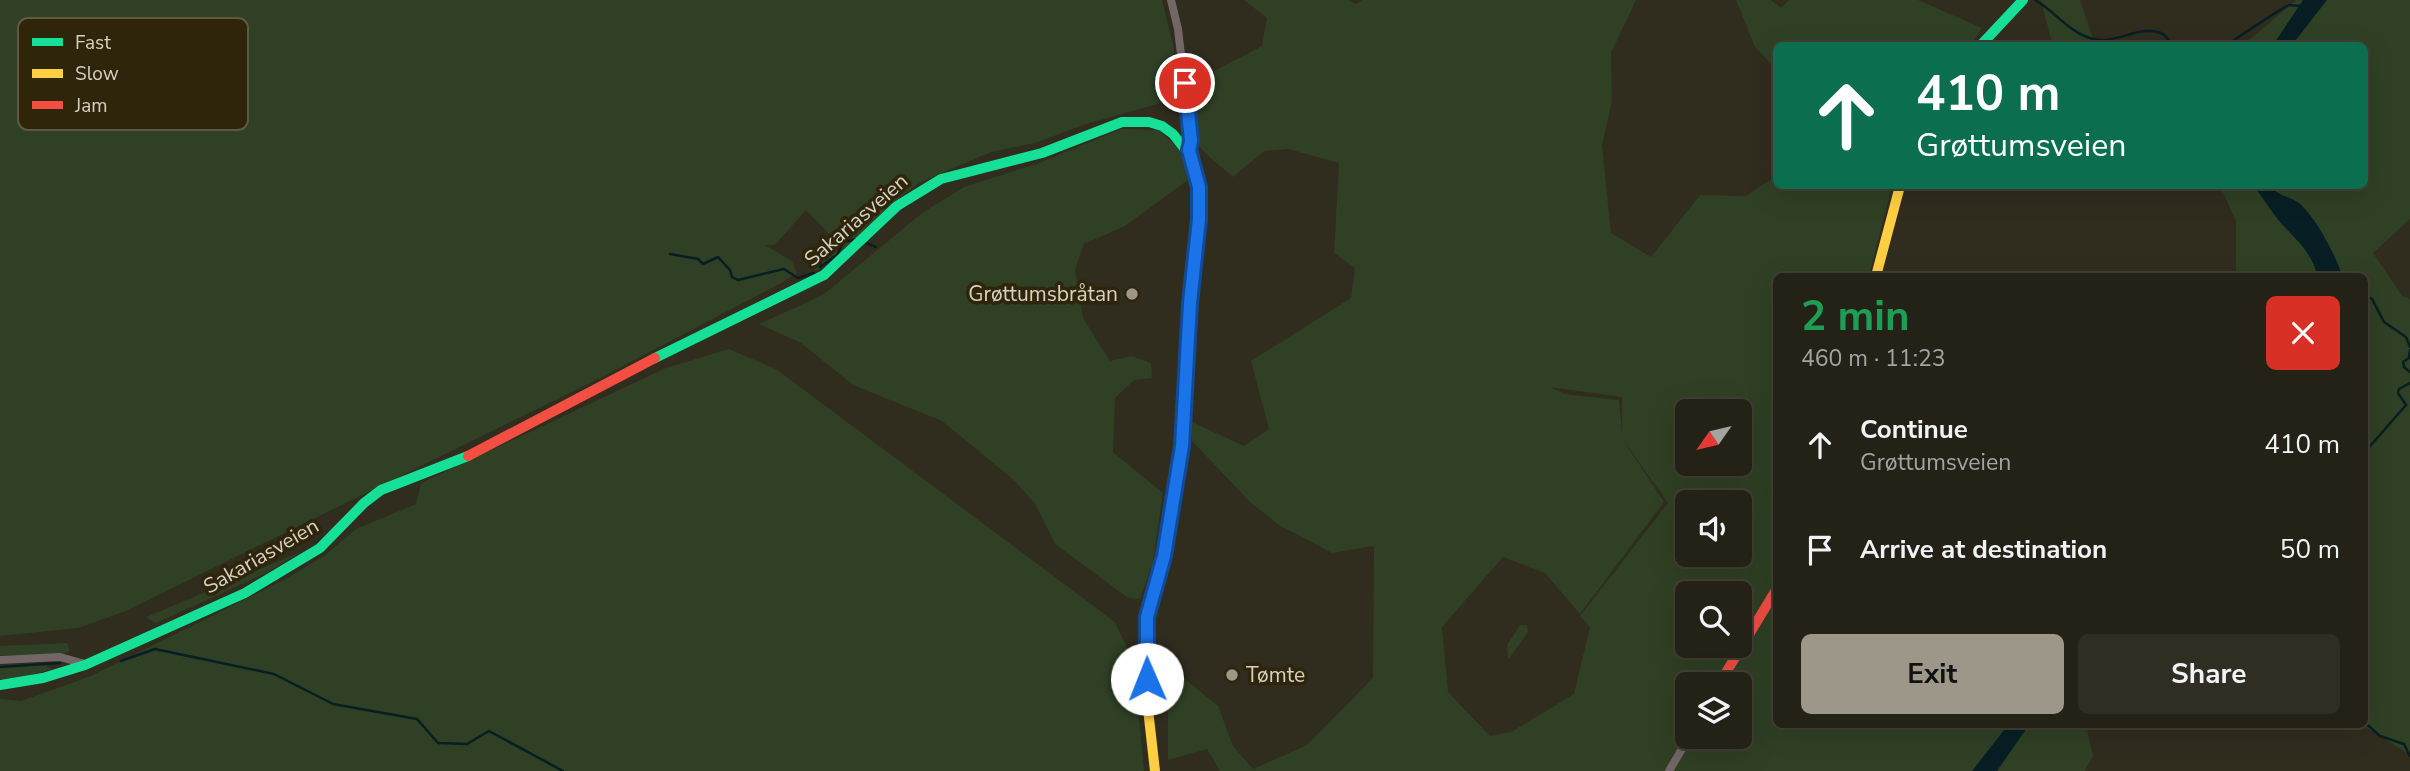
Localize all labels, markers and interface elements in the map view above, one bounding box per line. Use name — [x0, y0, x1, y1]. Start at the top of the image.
legend — [18, 18, 248, 130]
text: Fast — [75, 30, 111, 56]
pin — [1155, 53, 1215, 113]
text: 410 m — [1916, 60, 2060, 127]
text: Slow — [75, 61, 119, 87]
icon: arrive — [1166, 64, 1204, 102]
icon: ahead — [1801, 70, 1892, 161]
text: Jam — [74, 93, 108, 119]
text: Grøttumsveien — [1916, 124, 2126, 167]
street label: Sakariasveien — [798, 167, 914, 273]
place label: Grøttumsbråtan — [968, 280, 1118, 308]
marker: Grøttumsbråtan — [1124, 286, 1140, 302]
text: 2 min — [1801, 288, 1910, 345]
button: close — [2266, 296, 2340, 370]
text: 460 m · 11:23 — [1801, 343, 1946, 374]
north arrow — [1675, 399, 1752, 476]
map controls — [1675, 399, 1752, 749]
text: Continue — [1860, 412, 1968, 447]
icon: ahead — [1801, 426, 1839, 464]
text: 410 m — [2264, 427, 2340, 462]
text: Grøttumsveien — [1860, 447, 2011, 478]
button: sound — [1675, 490, 1752, 567]
street label: Sakariasveien — [198, 512, 324, 600]
icon: arrive — [1801, 531, 1839, 569]
text: Arrive at destination — [1860, 532, 2107, 567]
text: 50 m — [2280, 532, 2340, 567]
button: search — [1675, 581, 1752, 658]
button: Exit — [1801, 634, 2064, 714]
button: Share — [2078, 634, 2340, 714]
position arrow — [1110, 642, 1184, 716]
place label: Tømte — [1246, 661, 1305, 689]
marker: Tømte — [1224, 667, 1240, 683]
button: layers — [1675, 672, 1752, 749]

